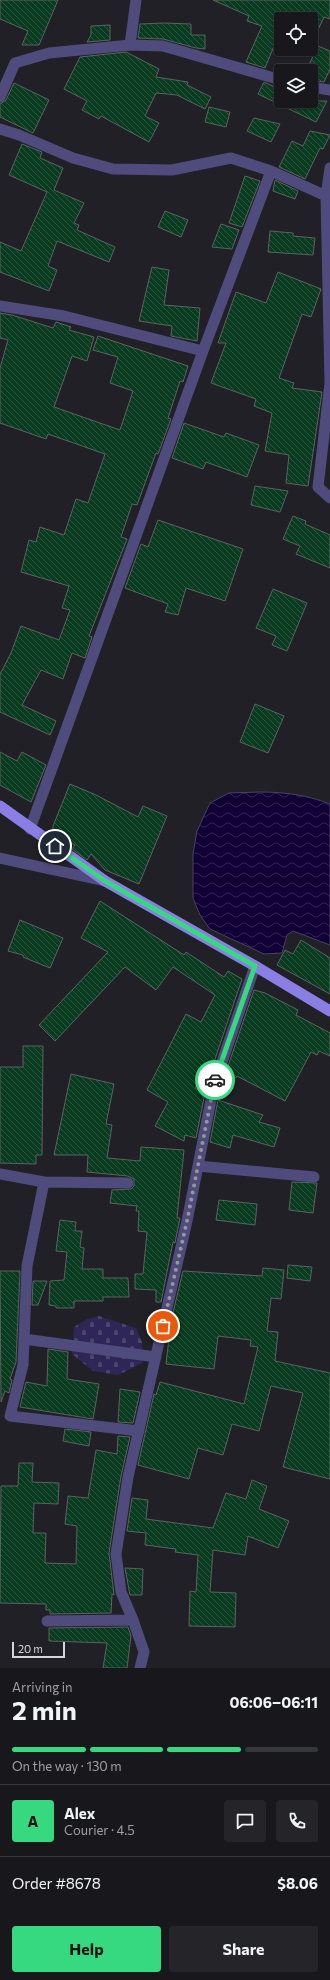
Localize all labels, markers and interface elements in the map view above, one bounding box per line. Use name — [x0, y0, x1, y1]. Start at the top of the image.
map controls — [274, 12, 318, 108]
button: locate — [274, 12, 318, 56]
button: layers — [274, 64, 318, 108]
pin — [38, 829, 72, 863]
icon: home — [44, 835, 66, 857]
courier — [195, 1060, 235, 1100]
icon: car — [204, 1069, 226, 1091]
pin — [146, 1309, 180, 1343]
icon: bag — [152, 1315, 174, 1337]
scale bar — [12, 1640, 65, 1659]
text: 20 m — [18, 1642, 43, 1655]
text: Arriving in — [12, 1679, 72, 1695]
text: 06:06–06:11 — [230, 1693, 318, 1711]
text: 2 min — [12, 1694, 77, 1725]
text: On the way · 130 m — [12, 1758, 122, 1774]
button: chat — [224, 1800, 266, 1842]
button: phone — [276, 1800, 318, 1842]
text: Alex — [64, 1804, 95, 1822]
text: A — [28, 1812, 38, 1830]
text: Courier · 4.5 — [64, 1822, 135, 1838]
text: Order #8678 — [12, 1874, 101, 1892]
text: $8.06 — [277, 1874, 318, 1892]
button: Help — [12, 1926, 161, 1972]
button: Share — [169, 1926, 318, 1972]

